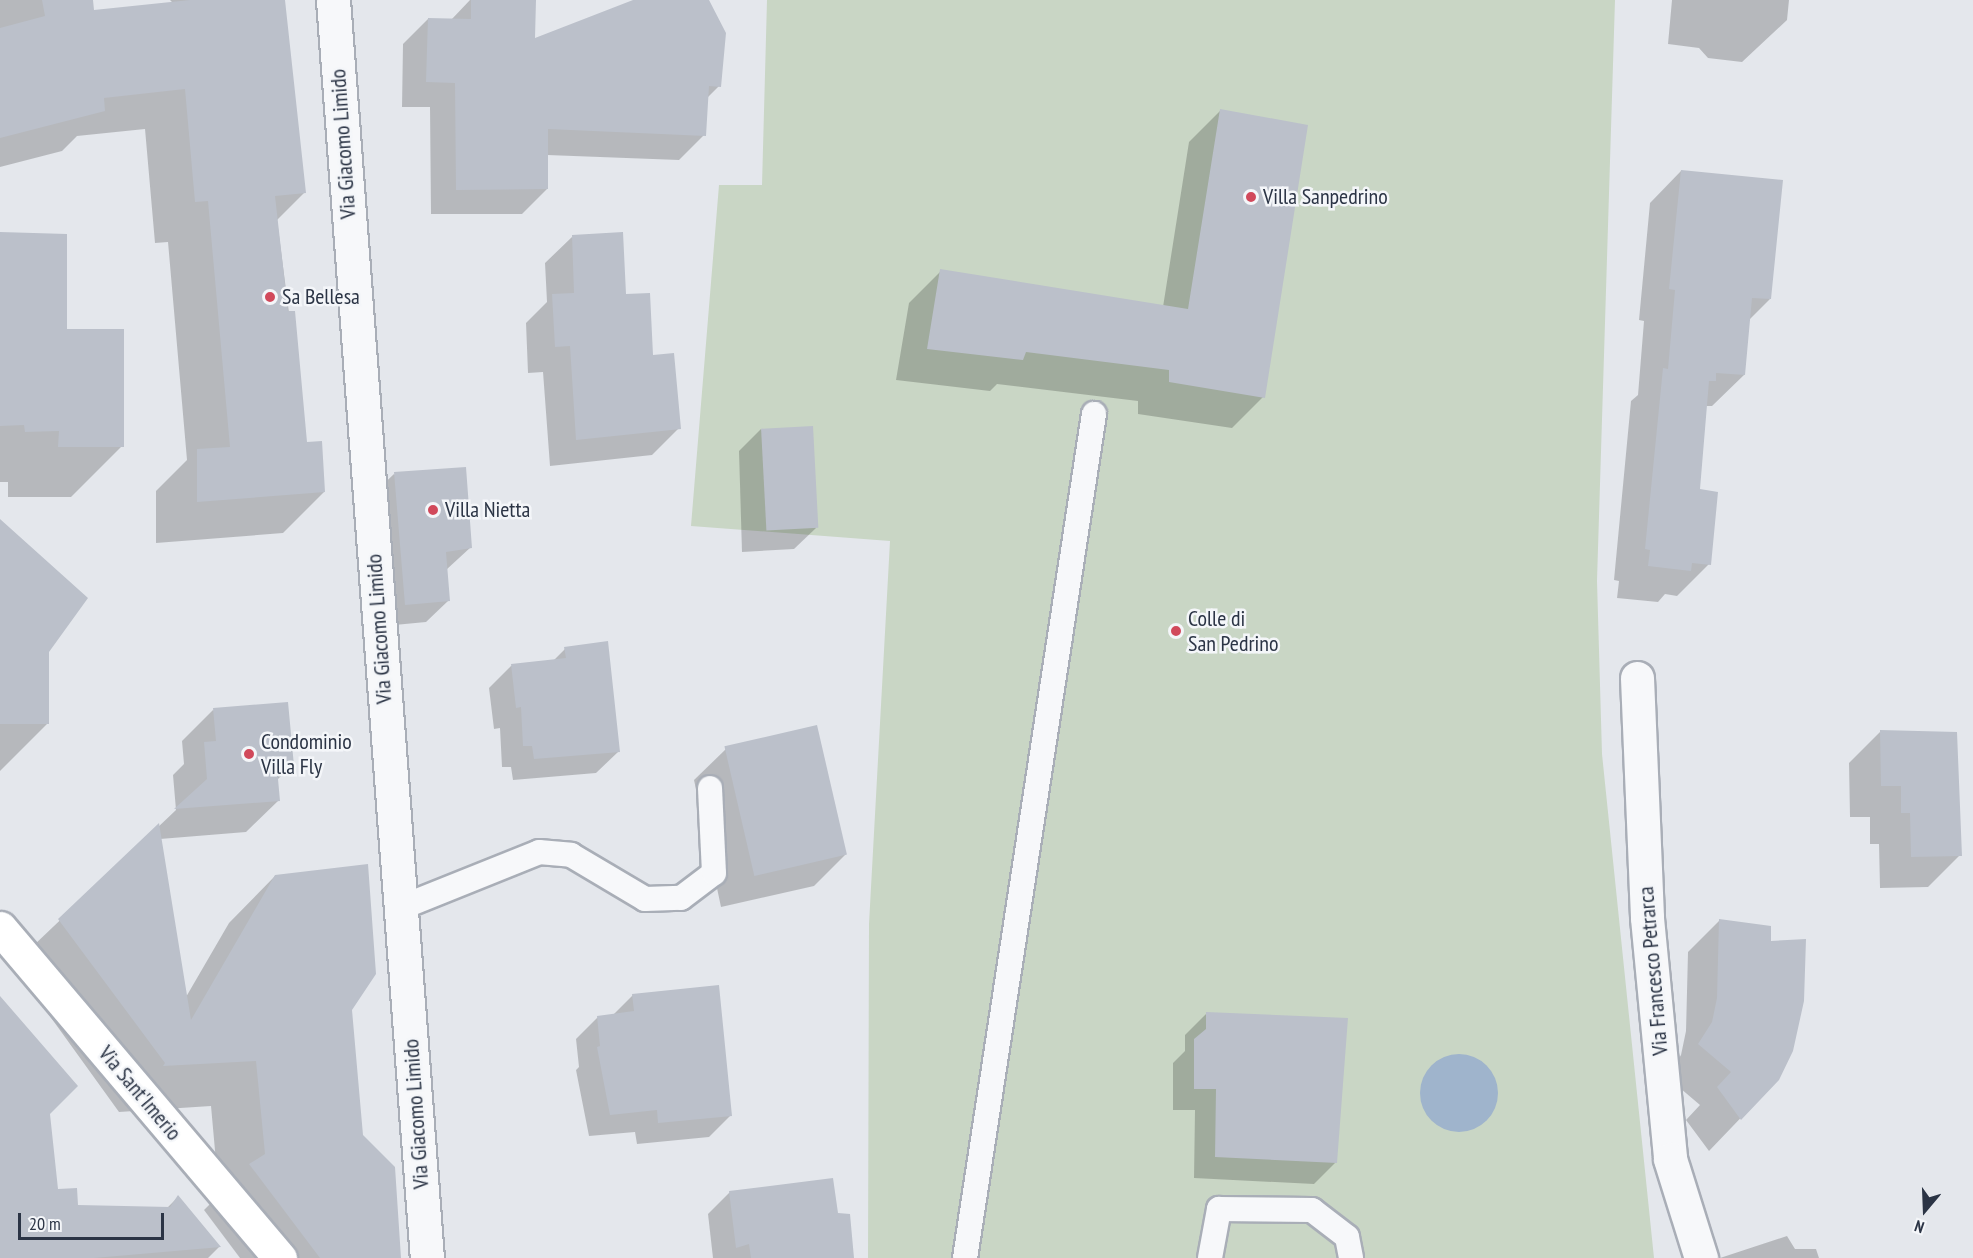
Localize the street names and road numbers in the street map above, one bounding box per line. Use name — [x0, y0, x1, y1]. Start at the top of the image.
street label: Via Giacomo Limido — [325, 68, 361, 220]
street label: Via Giacomo Limido — [361, 553, 397, 705]
street label: Via Francesco Petrarca — [1632, 885, 1674, 1057]
street label: Via Giacomo Limido — [398, 1038, 434, 1190]
street label: Via Sant'Imerio — [93, 1040, 187, 1146]

